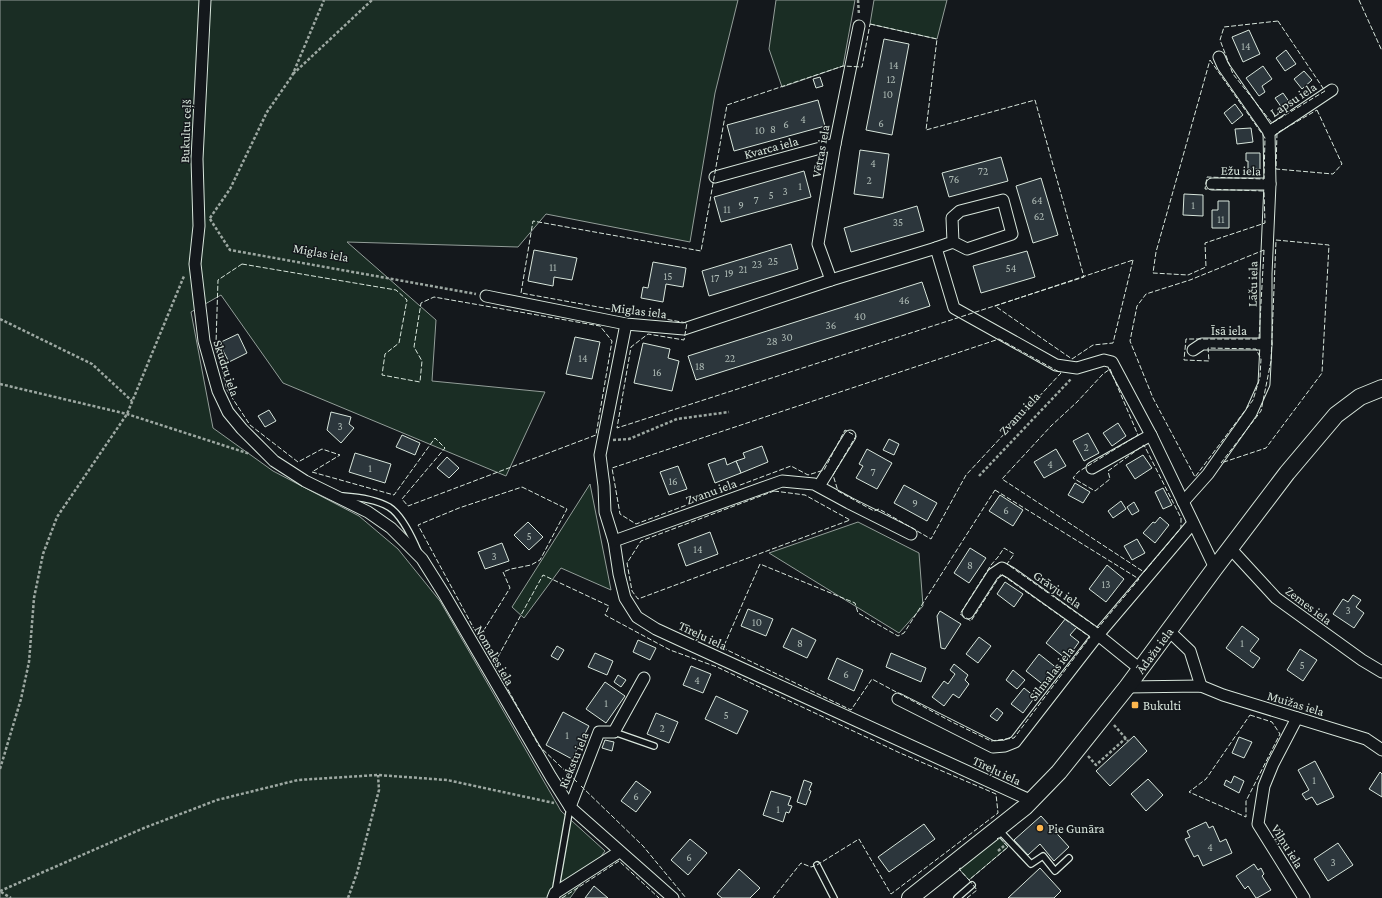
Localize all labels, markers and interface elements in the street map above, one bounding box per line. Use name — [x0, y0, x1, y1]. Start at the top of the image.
house number: 14 — [1241, 40, 1251, 52]
house number: 14 — [889, 59, 899, 71]
house number: 12 — [887, 73, 895, 85]
street label: Lapsu iela — [1267, 79, 1319, 120]
house number: 10 — [883, 88, 893, 100]
street label: Bukultu ceļš — [177, 99, 196, 163]
house number: 4 — [800, 113, 806, 125]
house number: 6 — [878, 117, 884, 129]
house number: 6 — [783, 118, 789, 130]
house number: 8 — [770, 123, 776, 135]
house number: 10 — [755, 124, 765, 136]
street label: Vētras iela — [808, 124, 833, 179]
street label: Kvarca iela — [742, 133, 800, 162]
house number: 4 — [870, 157, 876, 169]
street label: Ežu iela — [1221, 163, 1261, 178]
house number: 72 — [978, 165, 988, 177]
house number: 76 — [949, 173, 959, 185]
house number: 2 — [866, 174, 872, 186]
house number: 1 — [798, 180, 802, 192]
house number: 3 — [782, 185, 788, 197]
house number: 5 — [768, 189, 774, 201]
house number: 7 — [753, 194, 759, 206]
house number: 64 — [1031, 194, 1043, 206]
house number: 9 — [738, 199, 744, 211]
house number: 1 — [1191, 199, 1195, 211]
house number: 11 — [723, 203, 731, 215]
house number: 62 — [1034, 210, 1044, 222]
house number: 11 — [1217, 213, 1225, 225]
house number: 35 — [893, 216, 903, 228]
street label: Miglas iela — [292, 240, 350, 265]
house number: 25 — [768, 255, 778, 267]
house number: 23 — [752, 258, 762, 270]
house number: 11 — [549, 261, 557, 273]
street label: Lāču iela — [1245, 261, 1260, 307]
house number: 54 — [1006, 262, 1017, 274]
house number: 21 — [739, 263, 748, 275]
house number: 19 — [724, 267, 734, 279]
house number: 15 — [664, 270, 672, 282]
house number: 17 — [711, 272, 719, 284]
house number: 46 — [898, 294, 910, 306]
street label: Miglas iela — [610, 300, 668, 321]
house number: 40 — [854, 310, 866, 322]
house number: 36 — [826, 319, 836, 331]
street label: Īsā iela — [1211, 323, 1247, 338]
house number: 30 — [781, 331, 793, 343]
house number: 28 — [766, 335, 778, 347]
street label: Skudru iela — [210, 338, 243, 398]
house number: 14 — [578, 352, 588, 364]
house number: 22 — [725, 352, 735, 364]
house number: 18 — [695, 360, 705, 372]
house number: 16 — [652, 366, 662, 378]
street label: Zvanu iela — [996, 389, 1043, 438]
house number: 3 — [337, 420, 343, 432]
house number: 2 — [1083, 441, 1089, 453]
house number: 4 — [1047, 458, 1053, 470]
house number: 1 — [368, 462, 372, 474]
house number: 7 — [870, 466, 876, 478]
house number: 16 — [668, 475, 678, 487]
street label: Zvanu iela — [684, 475, 739, 508]
house number: 9 — [912, 497, 918, 509]
house number: 6 — [1003, 504, 1009, 516]
house number: 5 — [526, 530, 532, 542]
house number: 14 — [693, 543, 703, 555]
house number: 3 — [491, 550, 497, 562]
house number: 8 — [967, 559, 973, 571]
street label: Grāvju iela — [1030, 567, 1085, 612]
house number: 13 — [1102, 578, 1110, 590]
street label: Zemes iela — [1282, 583, 1335, 628]
house number: 3 — [1345, 604, 1351, 616]
house number: 10 — [752, 616, 762, 628]
street label: Tīreļu iela — [675, 618, 729, 655]
street label: Nomales iela — [471, 623, 518, 688]
street label: Ādažu iela — [1133, 625, 1177, 677]
house number: 8 — [797, 637, 803, 649]
house number: 1 — [1240, 637, 1244, 649]
street label: Silmalas iela — [1026, 643, 1077, 703]
house number: 5 — [1299, 659, 1305, 671]
house number: 6 — [843, 668, 849, 680]
house number: 4 — [694, 674, 700, 686]
street label: Muižas iela — [1266, 688, 1326, 719]
house number: 1 — [604, 697, 608, 709]
place label: Bukulti — [1143, 698, 1182, 713]
marker: Bukulti — [1130, 700, 1140, 710]
house number: 5 — [723, 709, 729, 721]
house number: 2 — [659, 722, 665, 734]
house number: 1 — [565, 729, 569, 741]
street label: Riekstu iela — [555, 730, 592, 791]
street label: Tīreļu iela — [969, 753, 1023, 790]
house number: 1 — [1312, 774, 1316, 786]
house number: 6 — [633, 790, 639, 802]
house number: 1 — [776, 803, 780, 815]
place label: Pie Gunāra — [1048, 821, 1105, 836]
street label: Viļņu iela — [1267, 822, 1307, 872]
marker: Pie Gunāra — [1035, 823, 1045, 833]
house number: 4 — [1207, 841, 1213, 853]
house number: 6 — [686, 851, 692, 863]
house number: 3 — [1330, 856, 1336, 868]

